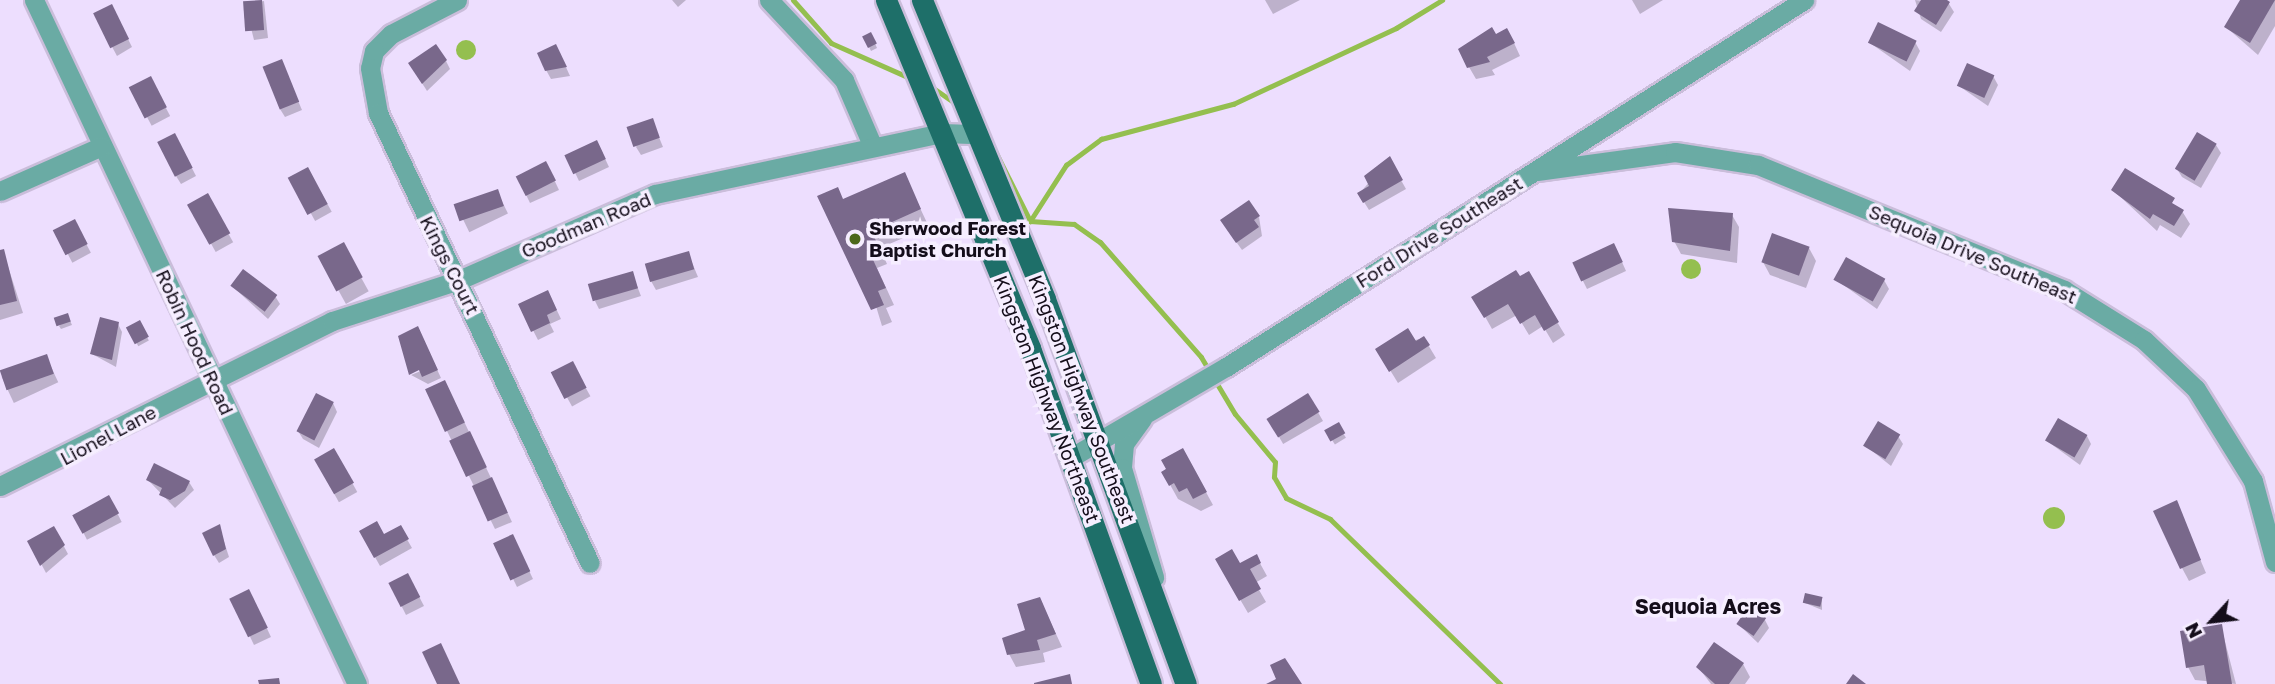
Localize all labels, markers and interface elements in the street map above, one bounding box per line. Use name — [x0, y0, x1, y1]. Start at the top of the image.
street label: Ford Drive Southeast — [1352, 172, 1526, 292]
street label: Goodman Road — [518, 187, 654, 263]
street label: Sequoia Drive Southeast — [1865, 200, 2081, 308]
street label: Kings Court — [415, 212, 485, 318]
place label: Sherwood Forest Baptist Church — [869, 217, 1026, 261]
marker: Sherwood Forest Baptist Church — [847, 231, 863, 247]
street label: Robin Hood Road — [151, 266, 239, 418]
street label: Kingston Highway Northeast — [989, 272, 1105, 526]
street label: Kingston Highway Southeast — [1024, 272, 1140, 526]
street label: Lionel Lane — [56, 400, 160, 470]
north arrow — [2177, 586, 2247, 656]
district label: Sequoia Acres — [1635, 593, 1781, 619]
text: N — [2179, 619, 2206, 642]

